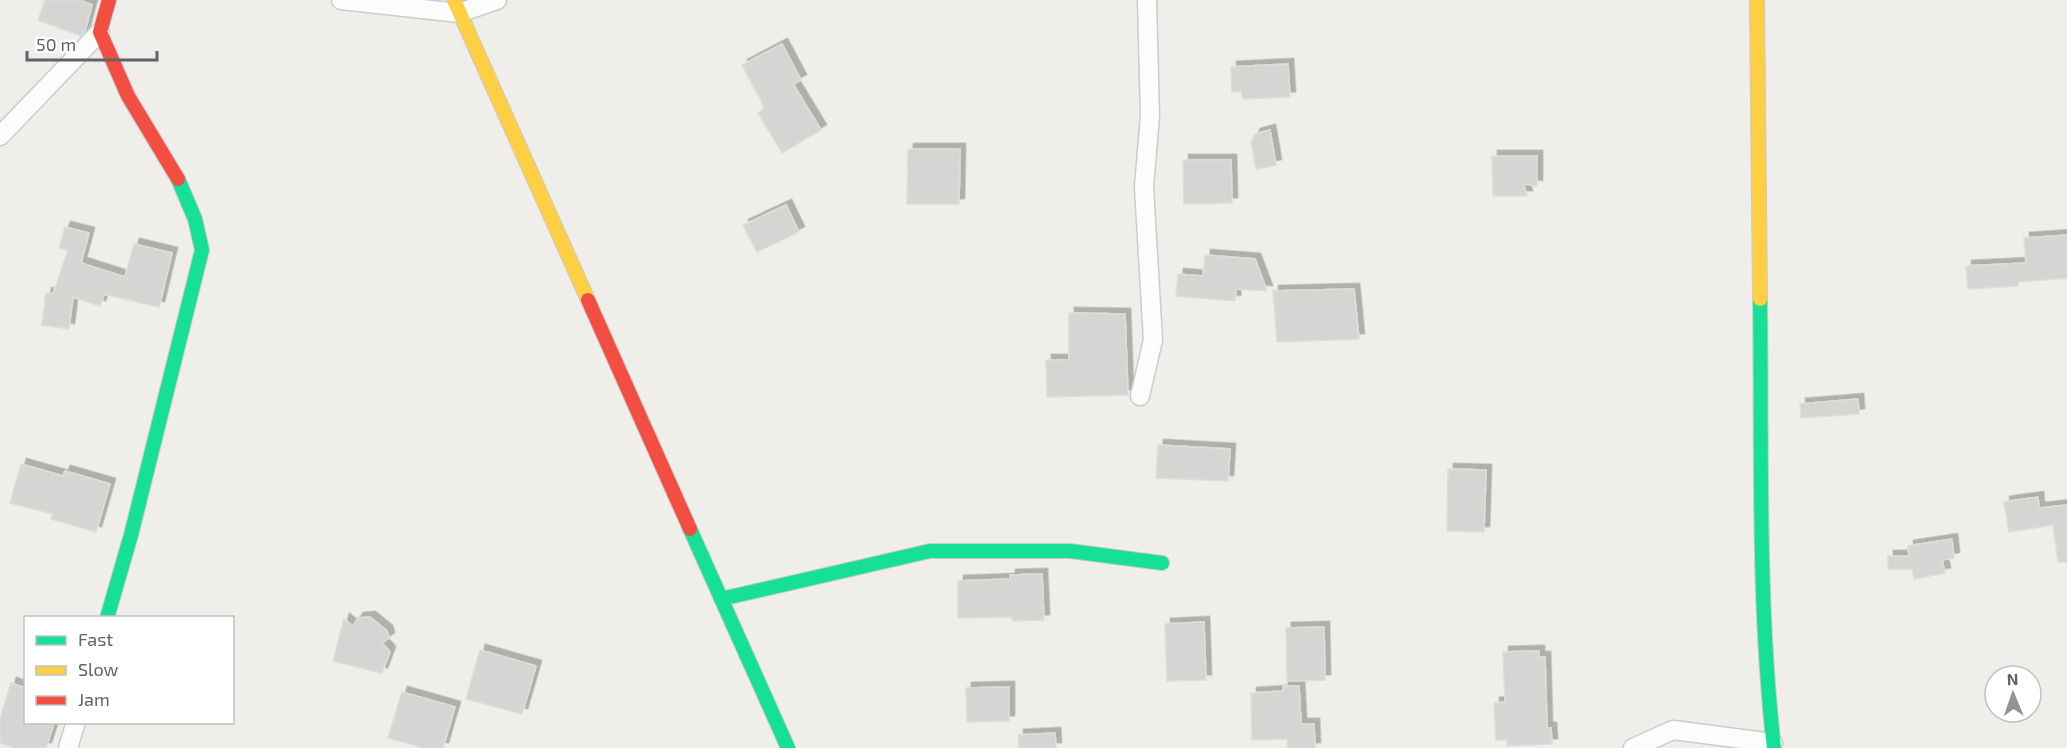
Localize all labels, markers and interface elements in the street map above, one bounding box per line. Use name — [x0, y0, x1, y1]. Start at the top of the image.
scale bar — [27, 24, 158, 62]
text: 50 m — [36, 33, 76, 55]
legend — [24, 616, 234, 724]
text: Fast — [78, 628, 113, 650]
text: Slow — [78, 658, 119, 680]
north arrow — [1983, 664, 2043, 724]
text: N — [2006, 669, 2019, 688]
text: Jam — [78, 688, 110, 710]

